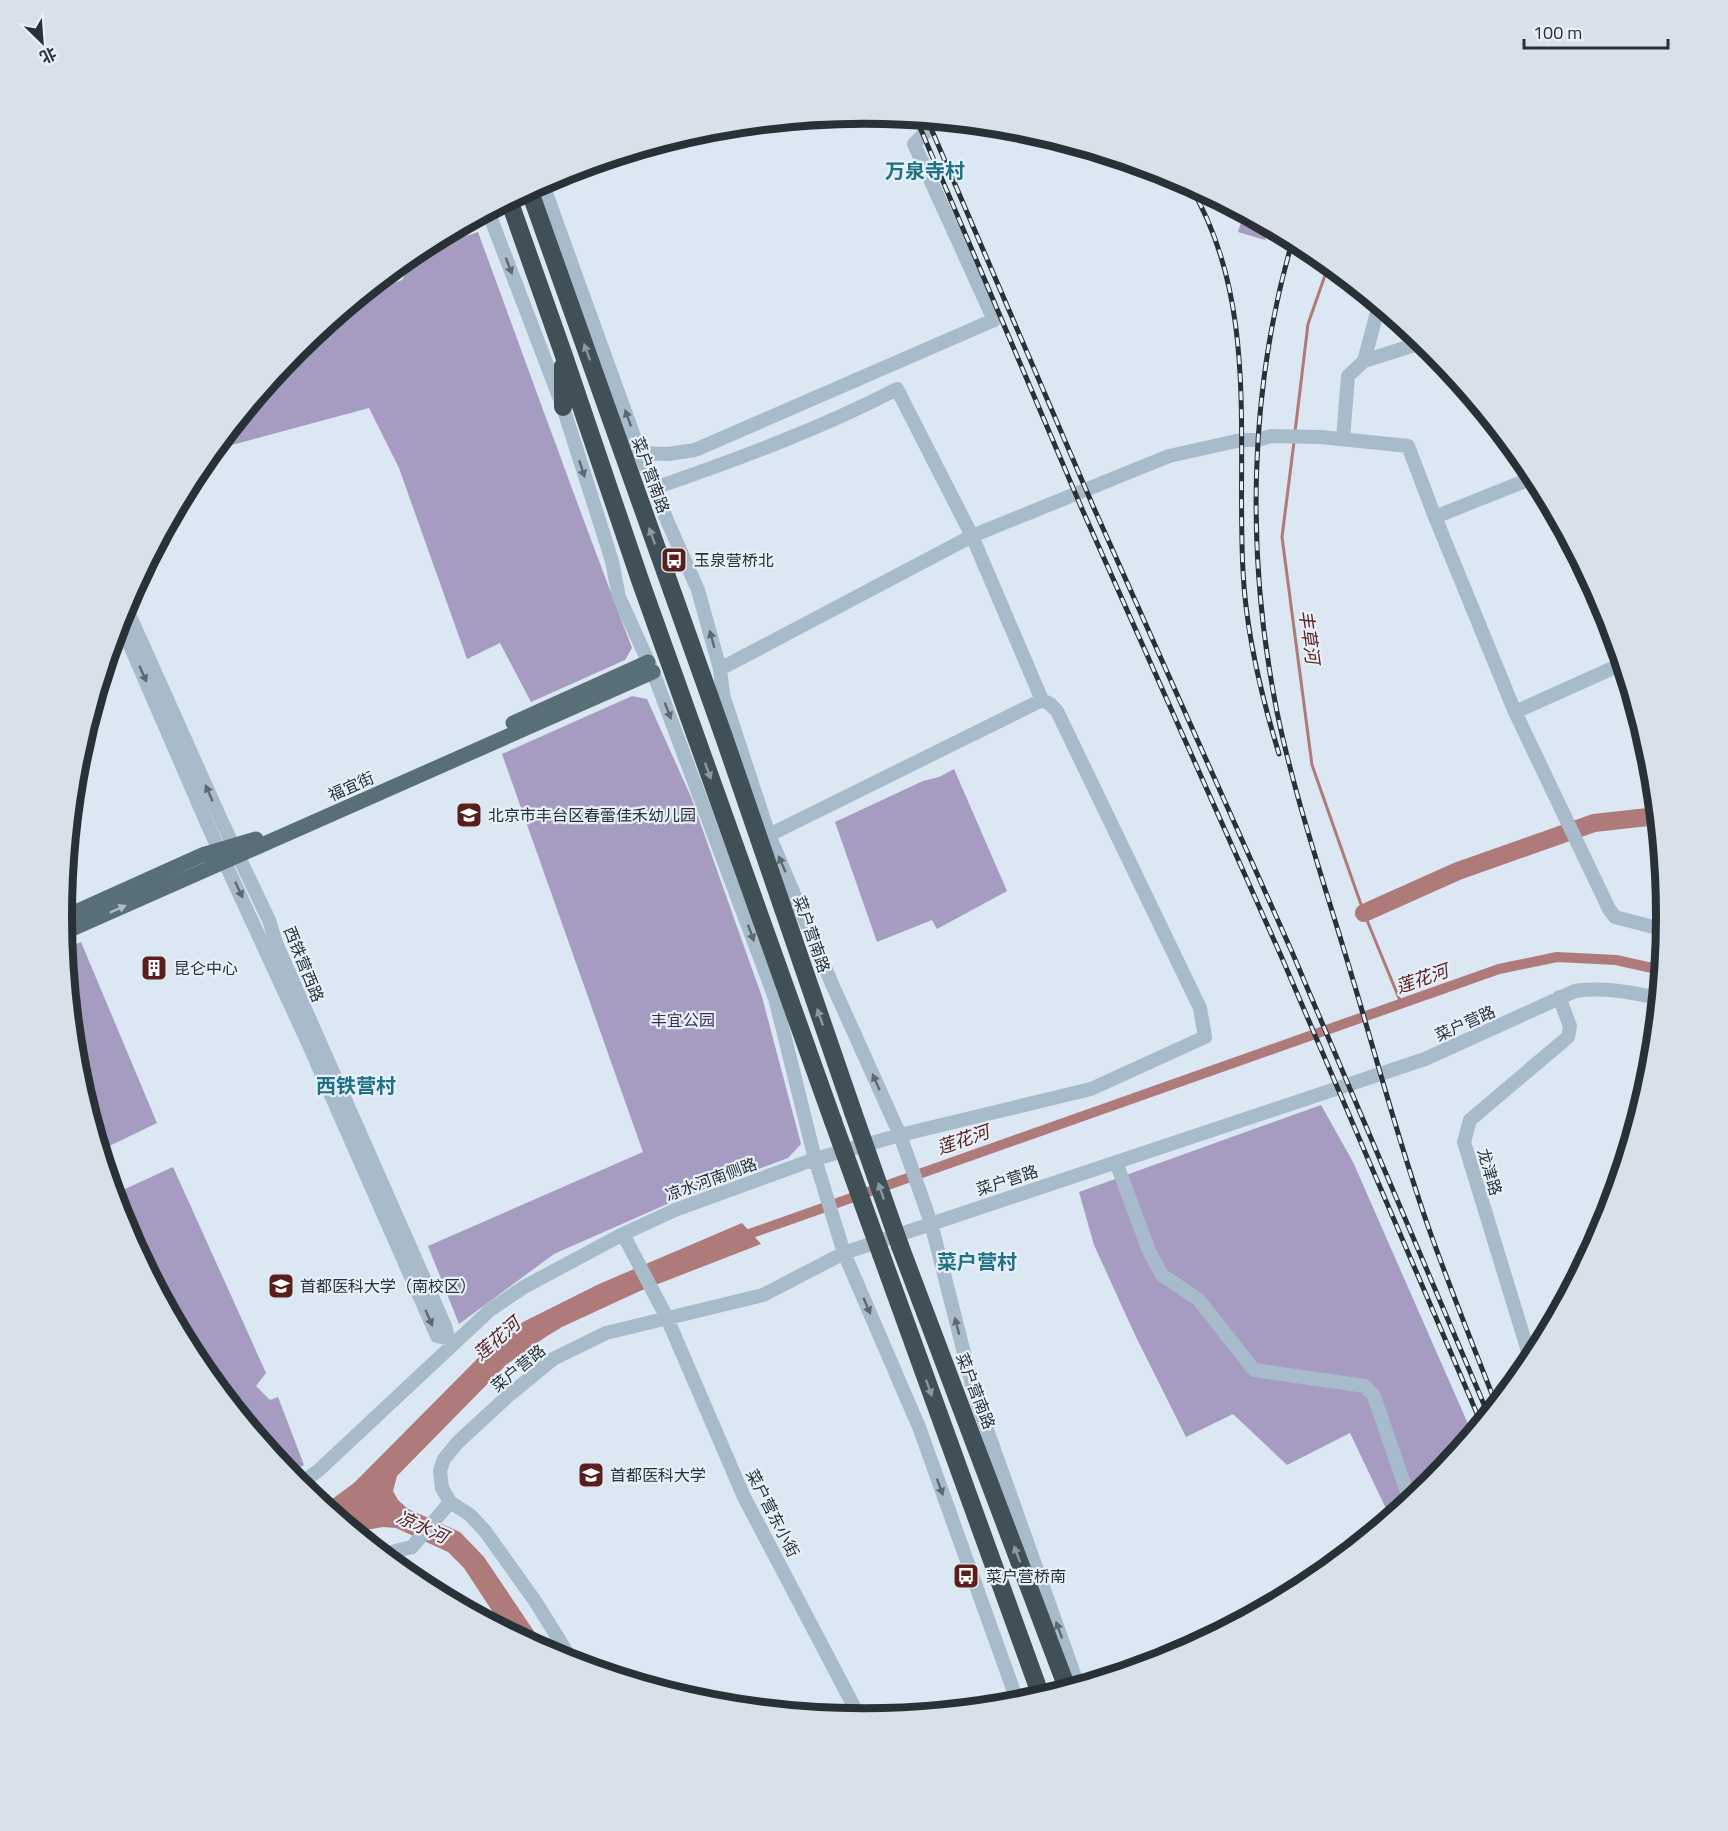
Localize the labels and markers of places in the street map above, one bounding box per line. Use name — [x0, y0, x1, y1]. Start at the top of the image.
bus stop icon: 玉泉营桥北 — [659, 545, 689, 575]
place label: 玉泉营桥北 — [694, 548, 774, 572]
school or university icon: 北京市丰台区春蕾佳禾幼儿园 — [454, 800, 484, 830]
place label: 北京市丰台区春蕾佳禾幼儿园 — [488, 803, 696, 827]
building icon: 昆仑中心 — [139, 953, 169, 983]
place label: 昆仑中心 — [174, 956, 238, 980]
school or university icon: 首都医科大学（南校区） — [266, 1271, 296, 1301]
place label: 首都医科大学（南校区） — [300, 1274, 476, 1298]
school or university icon: 首都医科大学 — [576, 1460, 606, 1490]
place label: 首都医科大学 — [610, 1463, 706, 1487]
bus stop icon: 菜户营桥南 — [951, 1561, 981, 1591]
place label: 菜户营桥南 — [986, 1564, 1066, 1588]

